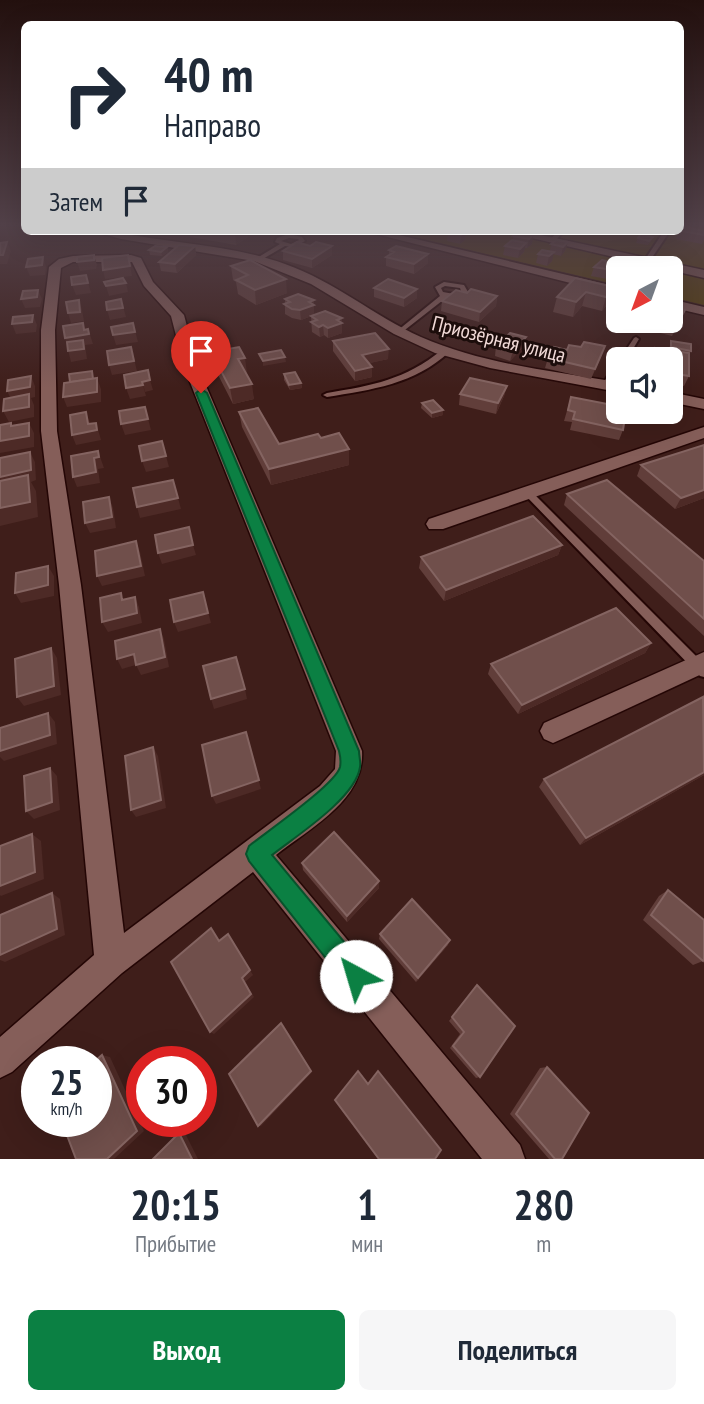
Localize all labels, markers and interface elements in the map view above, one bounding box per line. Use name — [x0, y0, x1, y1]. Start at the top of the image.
text: 40 m — [164, 42, 253, 106]
icon: right — [49, 49, 140, 140]
text: Направо — [164, 104, 261, 146]
icon: arrive — [117, 182, 155, 220]
text: Затем — [49, 185, 103, 218]
north arrow — [606, 256, 682, 332]
map controls — [606, 256, 683, 424]
street label: Приозёрная улица — [429, 309, 569, 369]
pin — [171, 321, 231, 393]
icon: arrive — [182, 332, 220, 370]
button: sound — [606, 347, 683, 424]
position arrow — [319, 939, 393, 1013]
speed limit sign: 30 — [126, 1046, 217, 1137]
text: 25 — [50, 1059, 83, 1105]
text: km/h — [51, 1097, 82, 1120]
text: 20:15 — [130, 1177, 221, 1232]
text: 1 — [357, 1177, 377, 1232]
text: 280 — [514, 1177, 574, 1232]
text: Прибытие — [135, 1229, 216, 1258]
text: мин — [351, 1229, 383, 1258]
text: m — [536, 1229, 551, 1258]
button: Выход — [28, 1310, 345, 1390]
button: Поделиться — [359, 1310, 676, 1390]

